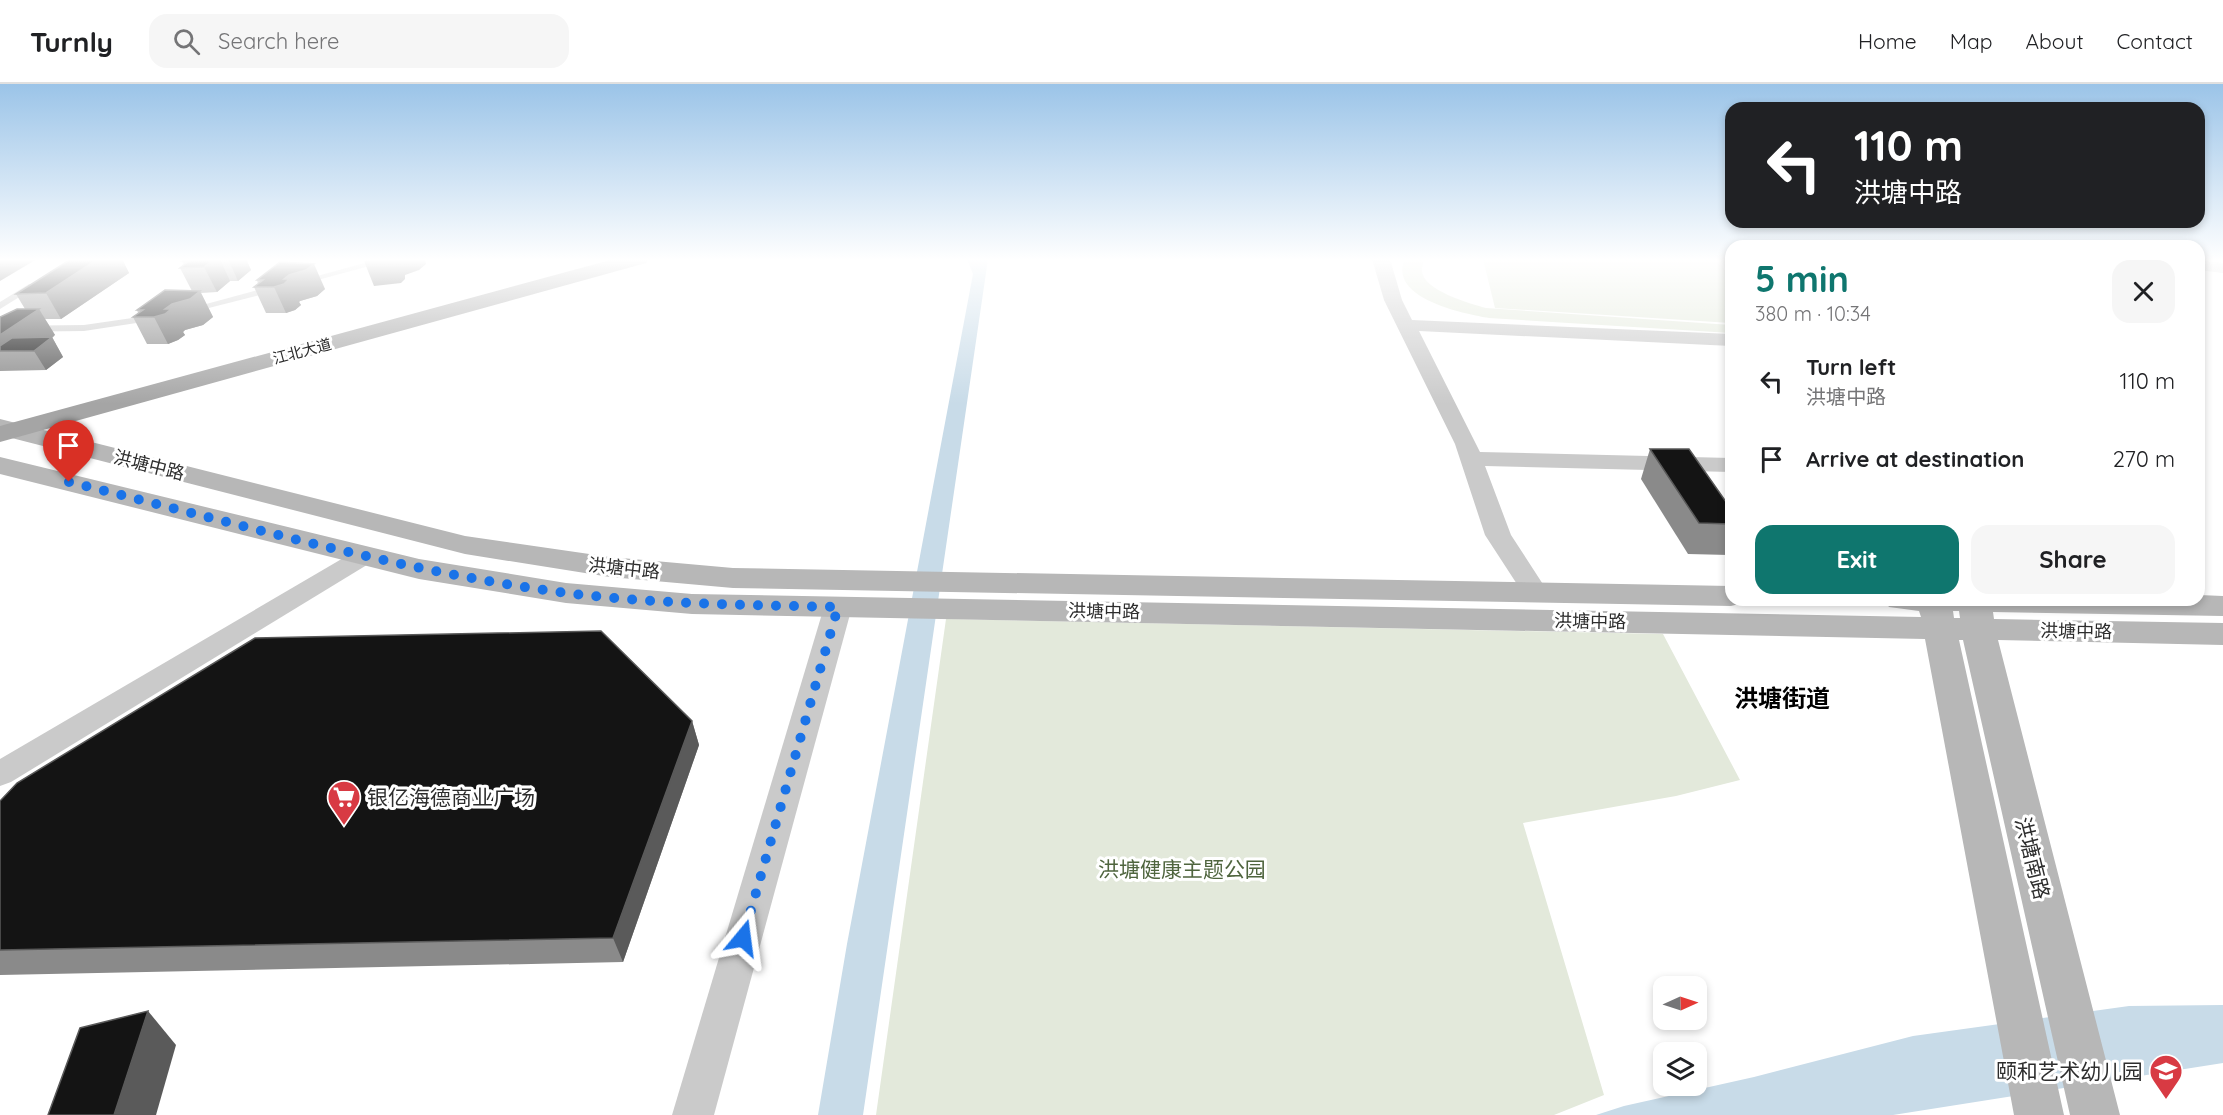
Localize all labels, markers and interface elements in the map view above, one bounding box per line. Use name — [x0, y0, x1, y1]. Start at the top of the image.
search box — [149, 14, 569, 68]
text: Turnly — [30, 24, 113, 59]
icon: search — [170, 25, 203, 58]
text: Search here — [218, 27, 339, 55]
text: Home — [1858, 28, 1917, 54]
text: Map — [1950, 28, 1993, 54]
text: About — [2026, 28, 2084, 54]
text: Contact — [2117, 28, 2193, 54]
text: 110 m — [1854, 119, 1963, 172]
icon: left — [1755, 126, 1833, 204]
text: 洪塘中路 — [1854, 175, 1962, 209]
text: 5 min — [1755, 256, 1849, 301]
button: close — [2112, 260, 2175, 323]
text: 380 m · 10:34 — [1755, 301, 1871, 326]
street label: 江北大道 — [271, 334, 333, 368]
text: Turn left — [1806, 353, 1896, 381]
icon: left — [1755, 365, 1788, 398]
text: 110 m — [2120, 367, 2175, 395]
text: 洪塘中路 — [1806, 384, 1886, 409]
pin — [43, 420, 94, 482]
icon: arrive — [52, 429, 85, 462]
icon: arrive — [1755, 443, 1788, 476]
street label: 洪塘中路 — [111, 445, 187, 485]
text: Arrive at destination — [1806, 445, 2024, 473]
text: 270 m — [2113, 445, 2175, 473]
button: Exit — [1755, 525, 1959, 594]
button: Share — [1971, 525, 2175, 594]
street label: 洪塘中路 — [587, 553, 661, 583]
street label: 洪塘中路 — [1068, 599, 1140, 623]
street label: 洪塘中路 — [1554, 609, 1626, 633]
street label: 洪塘中路 — [2040, 619, 2112, 643]
district label: 洪塘街道 — [1734, 683, 1830, 713]
supermarket icon: 银亿海德商业广场 — [326, 779, 362, 826]
place label: 银亿海德商业广场 — [367, 784, 535, 810]
street label: 洪塘南路 — [2010, 814, 2056, 902]
park label: 洪塘健康主题公园 — [1098, 856, 1266, 882]
position arrow — [711, 906, 775, 970]
north arrow — [1653, 976, 1707, 1030]
map controls — [1653, 976, 1707, 1096]
button: layers — [1653, 1042, 1707, 1096]
school or university icon: 颐和艺术幼儿园 — [2148, 1053, 2184, 1100]
place label: 颐和艺术幼儿园 — [1996, 1058, 2143, 1084]

